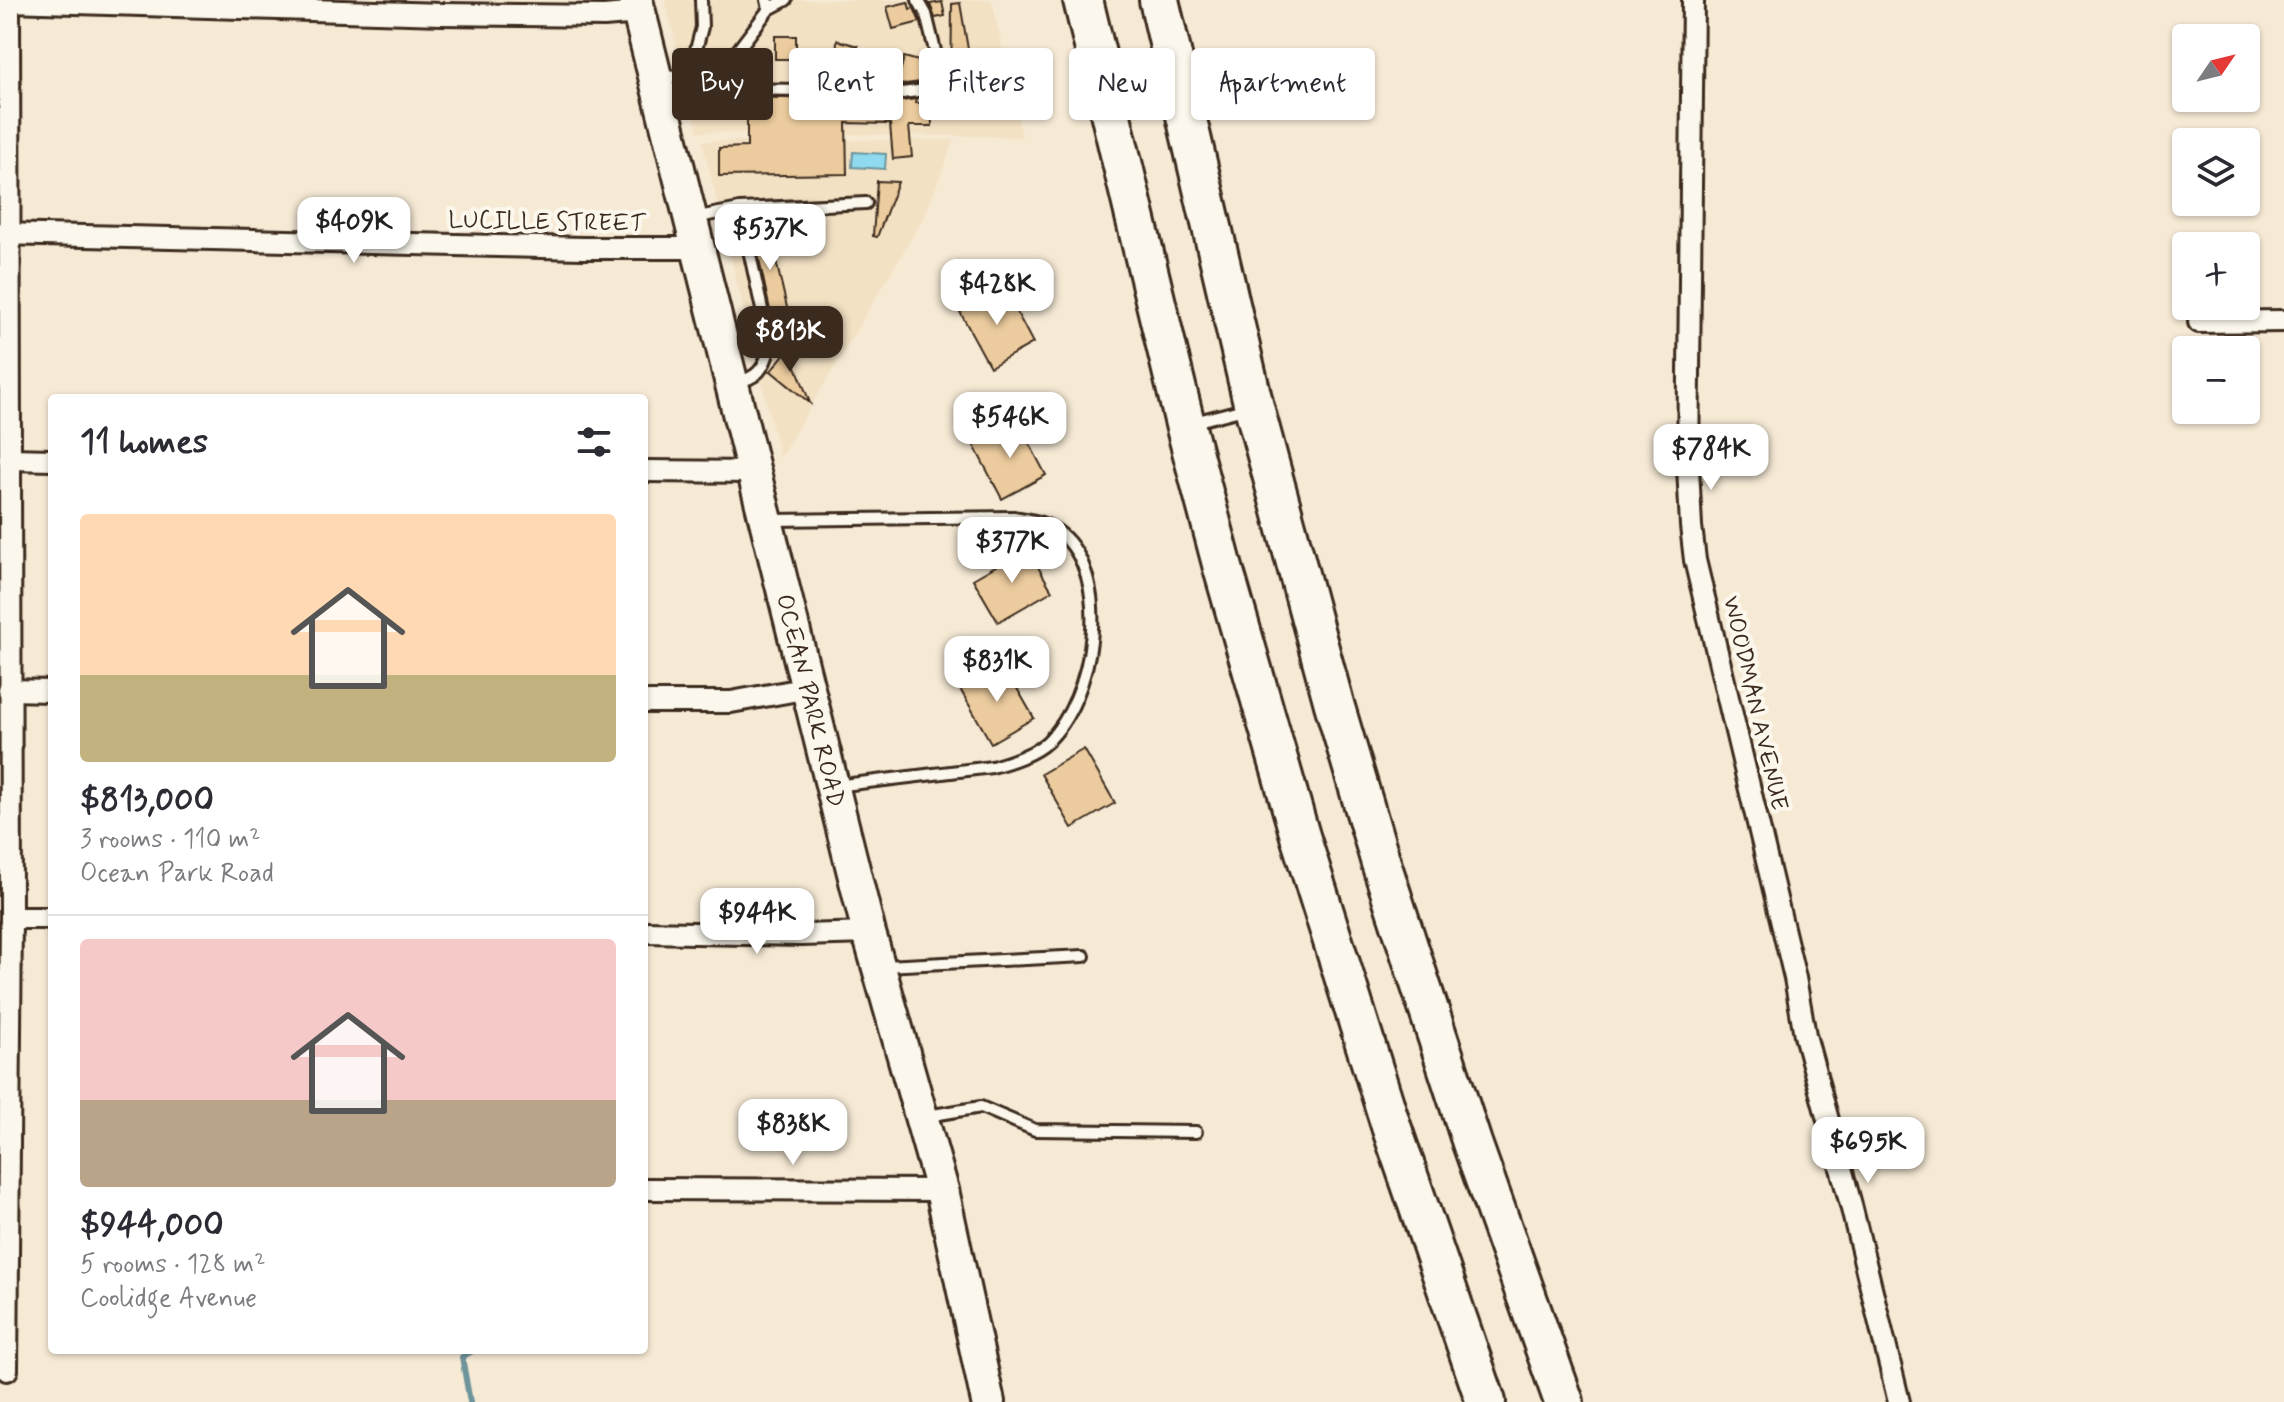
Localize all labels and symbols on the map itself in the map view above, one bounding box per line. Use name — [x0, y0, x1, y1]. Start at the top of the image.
north arrow — [2172, 24, 2260, 112]
pin: $409K — [298, 197, 410, 265]
pin: $537K — [714, 204, 826, 272]
street label: LUCILLE STREET — [448, 205, 646, 240]
pin: $428K — [941, 259, 1053, 327]
pin: $813K — [734, 306, 846, 374]
pin: $546K — [954, 392, 1066, 460]
pin: $784K — [1655, 424, 1767, 492]
pin: $377K — [956, 517, 1068, 585]
street label: OCEAN PARK ROAD — [768, 591, 851, 811]
street label: WOODMAN AVENUE — [1715, 593, 1794, 814]
pin: $831K — [941, 636, 1053, 704]
pin: $944K — [701, 888, 813, 956]
pin: $838K — [737, 1099, 849, 1167]
pin: $695K — [1812, 1117, 1924, 1185]

